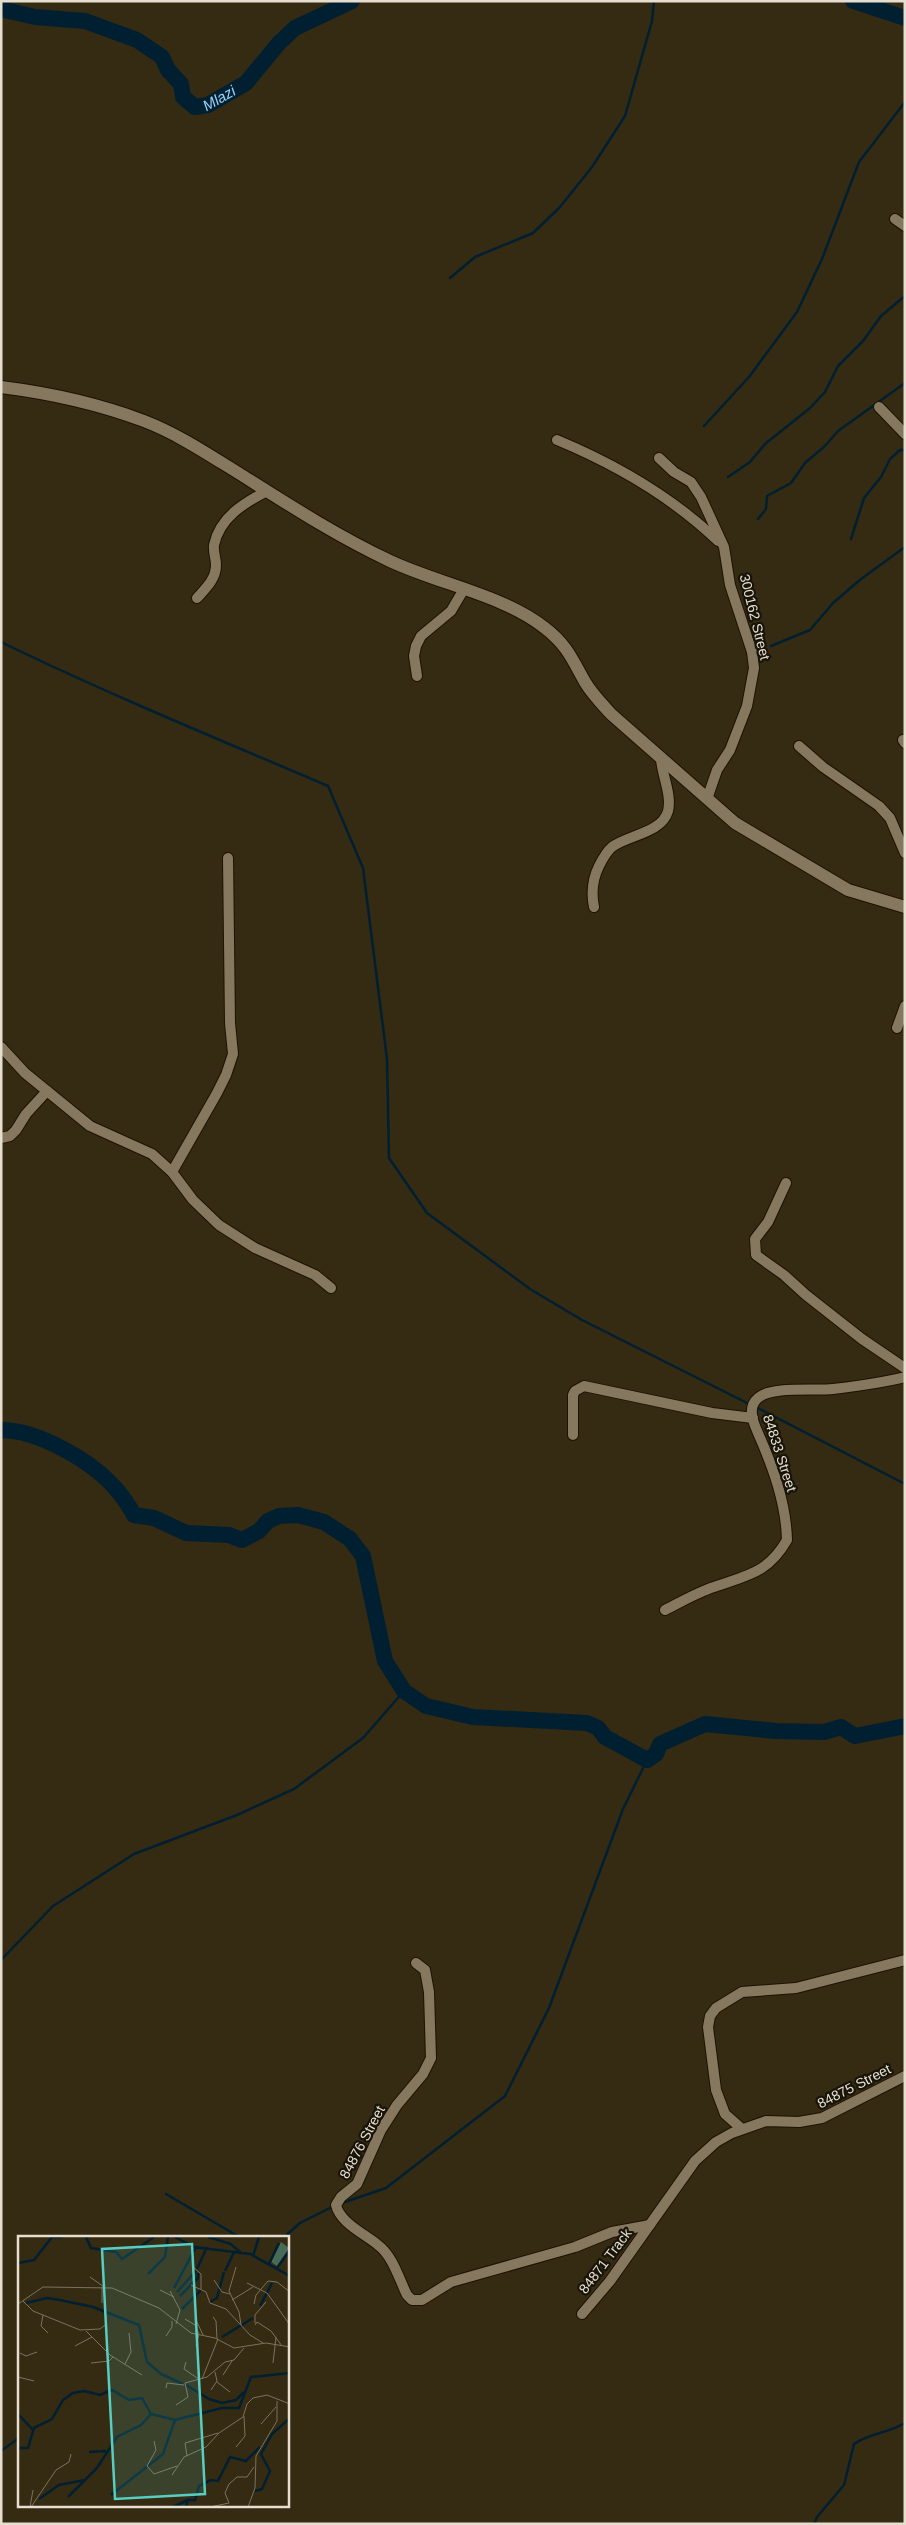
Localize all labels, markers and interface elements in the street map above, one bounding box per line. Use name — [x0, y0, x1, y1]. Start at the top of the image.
water label: Mlazi — [200, 82, 239, 114]
street label: 300162 Street — [737, 572, 773, 662]
street label: 84833 Street — [760, 1412, 800, 1494]
street label: 84875 Street — [815, 2061, 893, 2111]
street label: 84876 Street — [336, 2103, 388, 2181]
street label: 84871 Track — [575, 2225, 635, 2297]
inset map — [18, 2236, 289, 2508]

